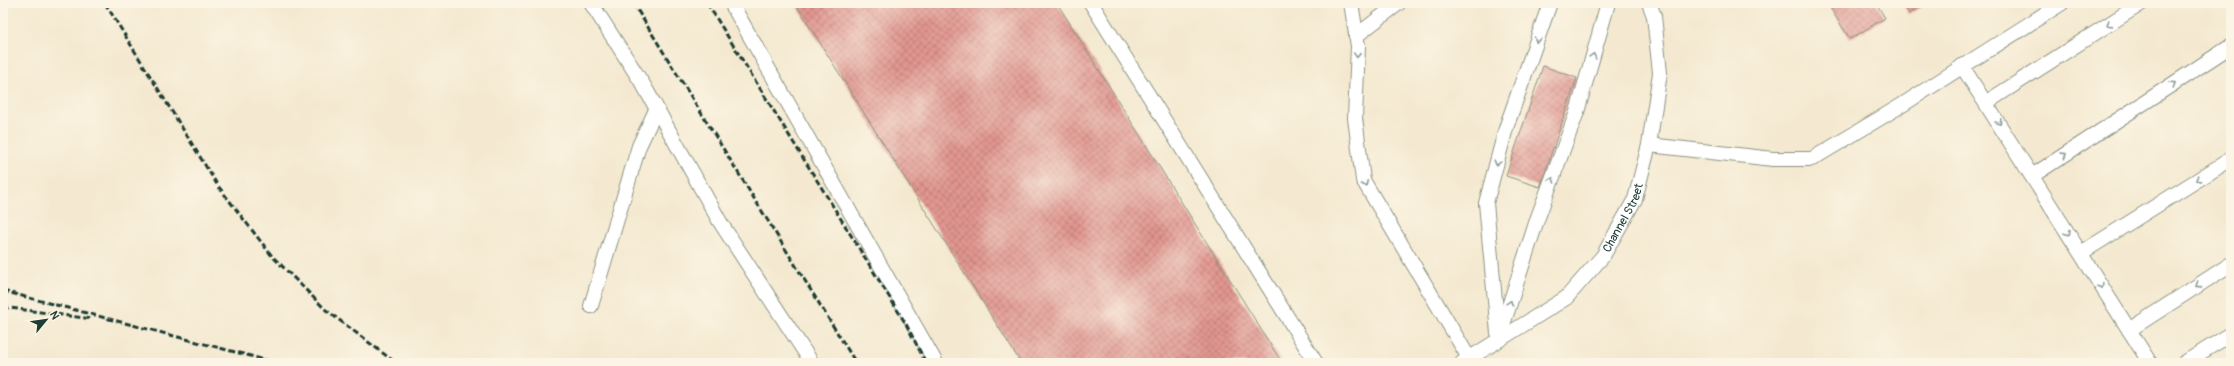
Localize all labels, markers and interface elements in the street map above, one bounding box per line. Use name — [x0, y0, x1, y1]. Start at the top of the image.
one-way arrow — [2106, 19, 2113, 27]
one-way arrow — [1533, 36, 1541, 43]
one-way arrow — [1353, 52, 1362, 58]
one-way arrow — [1588, 53, 1597, 60]
one-way arrow — [2169, 81, 2176, 89]
one-way arrow — [1994, 118, 2002, 125]
one-way arrow — [2060, 153, 2067, 160]
one-way arrow — [1493, 160, 1501, 166]
one-way arrow — [2195, 175, 2202, 182]
one-way arrow — [1547, 176, 1555, 183]
one-way arrow — [1360, 180, 1368, 188]
street label: Channel Street — [1600, 182, 1647, 255]
one-way arrow — [2063, 228, 2070, 235]
one-way arrow — [2195, 281, 2202, 288]
one-way arrow — [2097, 282, 2104, 289]
one-way arrow — [1506, 299, 1514, 306]
north arrow — [26, 300, 66, 340]
text: N — [47, 309, 62, 322]

